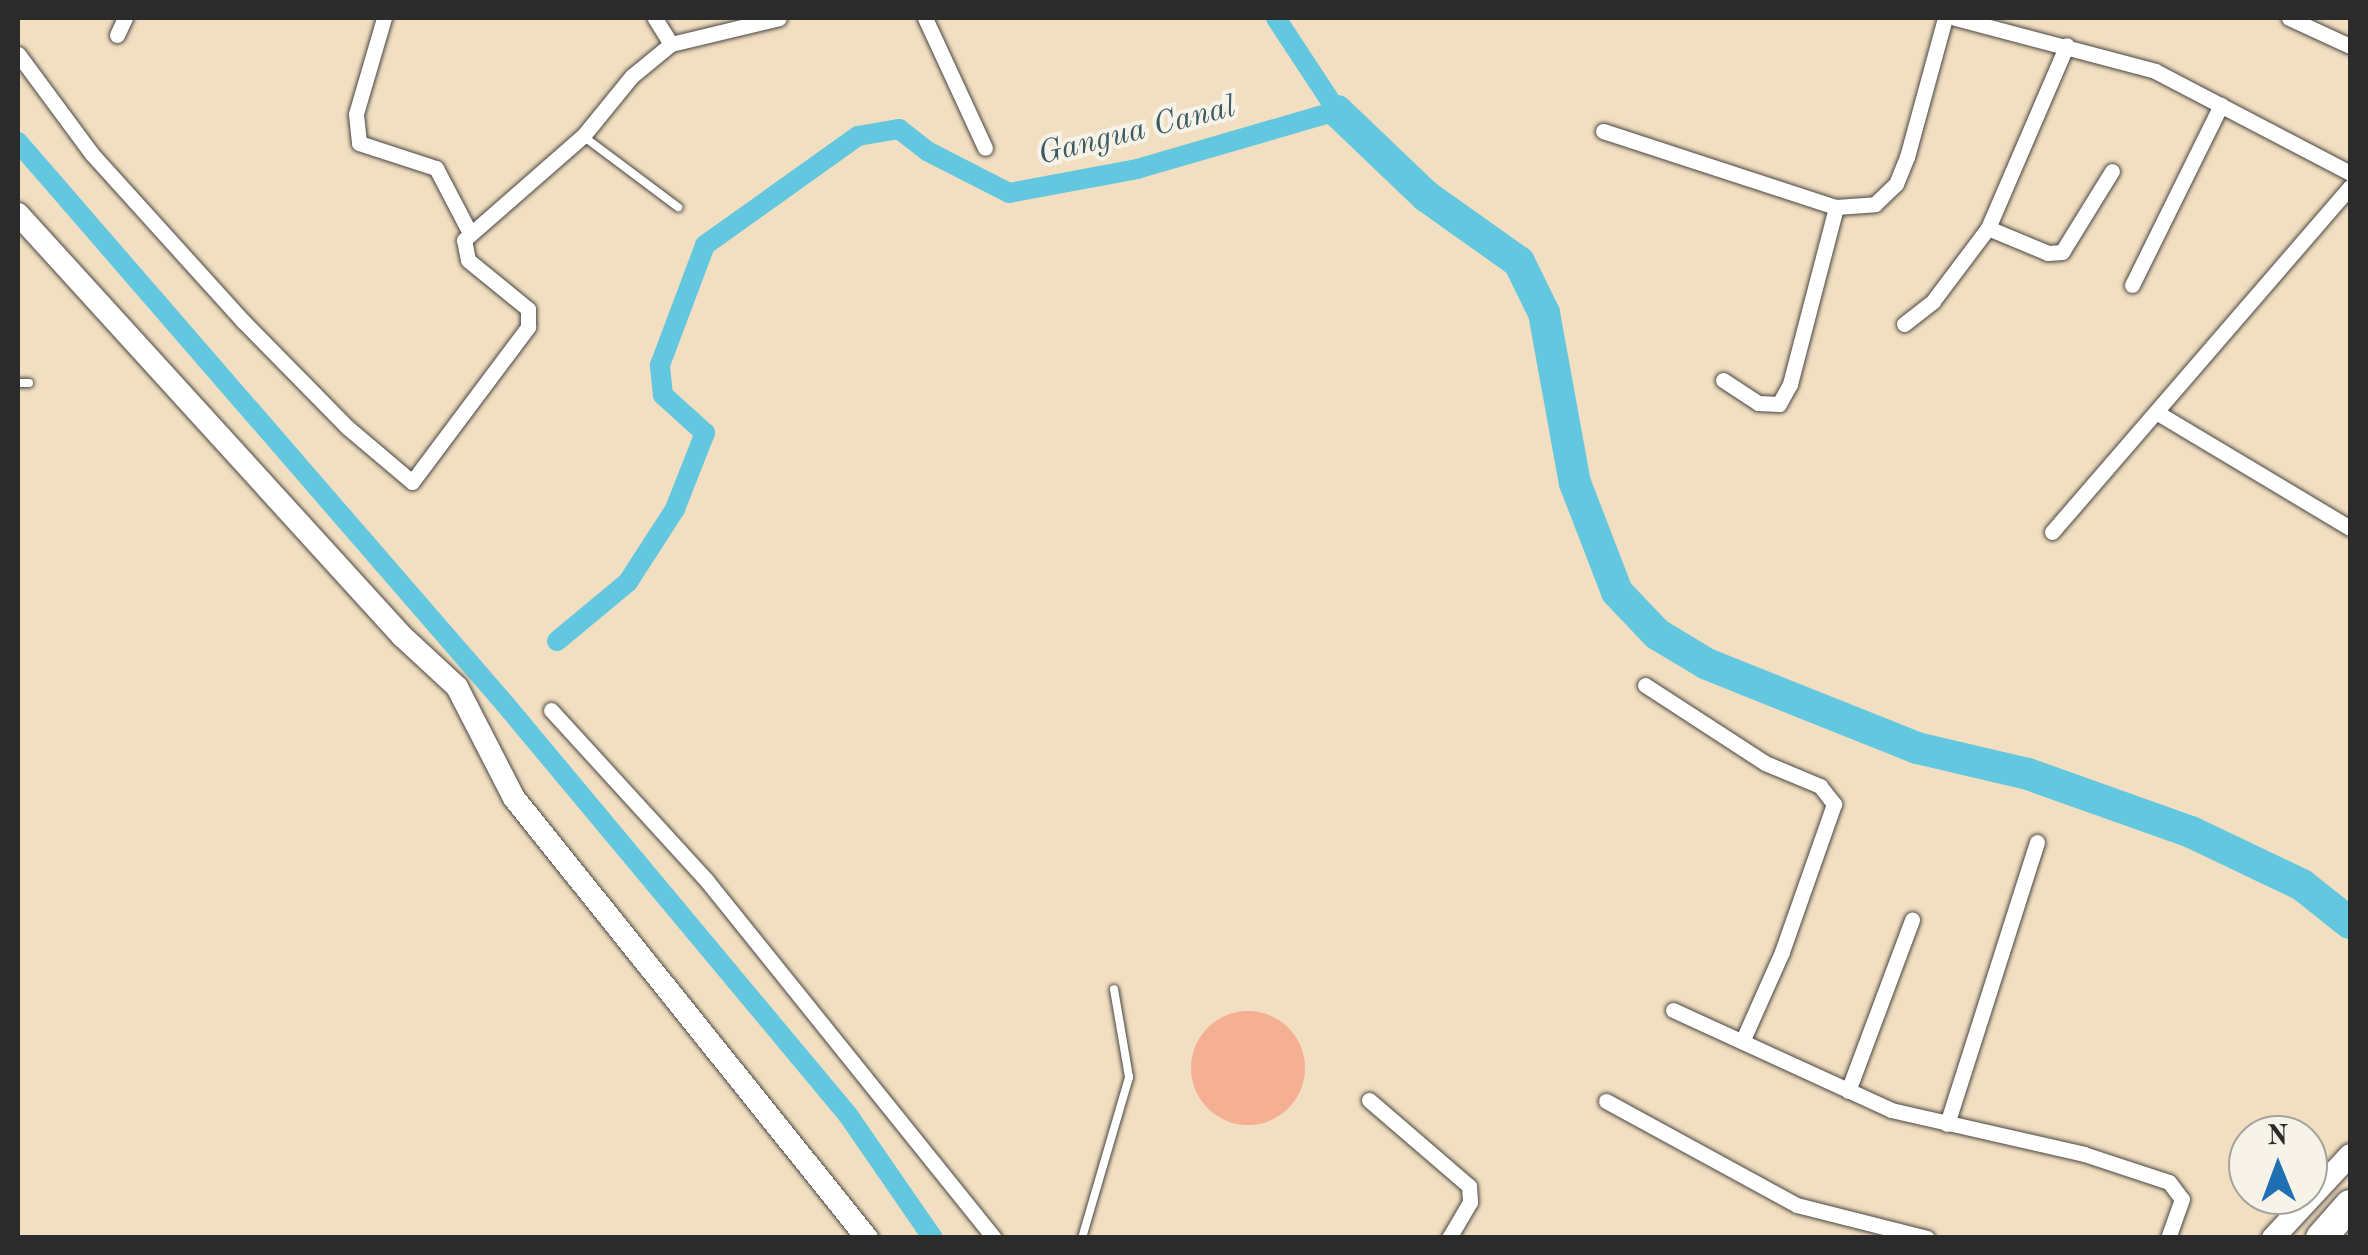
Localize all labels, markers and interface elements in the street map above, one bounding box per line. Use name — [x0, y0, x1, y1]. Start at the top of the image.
water label: Gangua Canal — [1034, 89, 1240, 175]
north arrow — [2228, 1115, 2328, 1215]
text: N — [2267, 1123, 2288, 1151]

